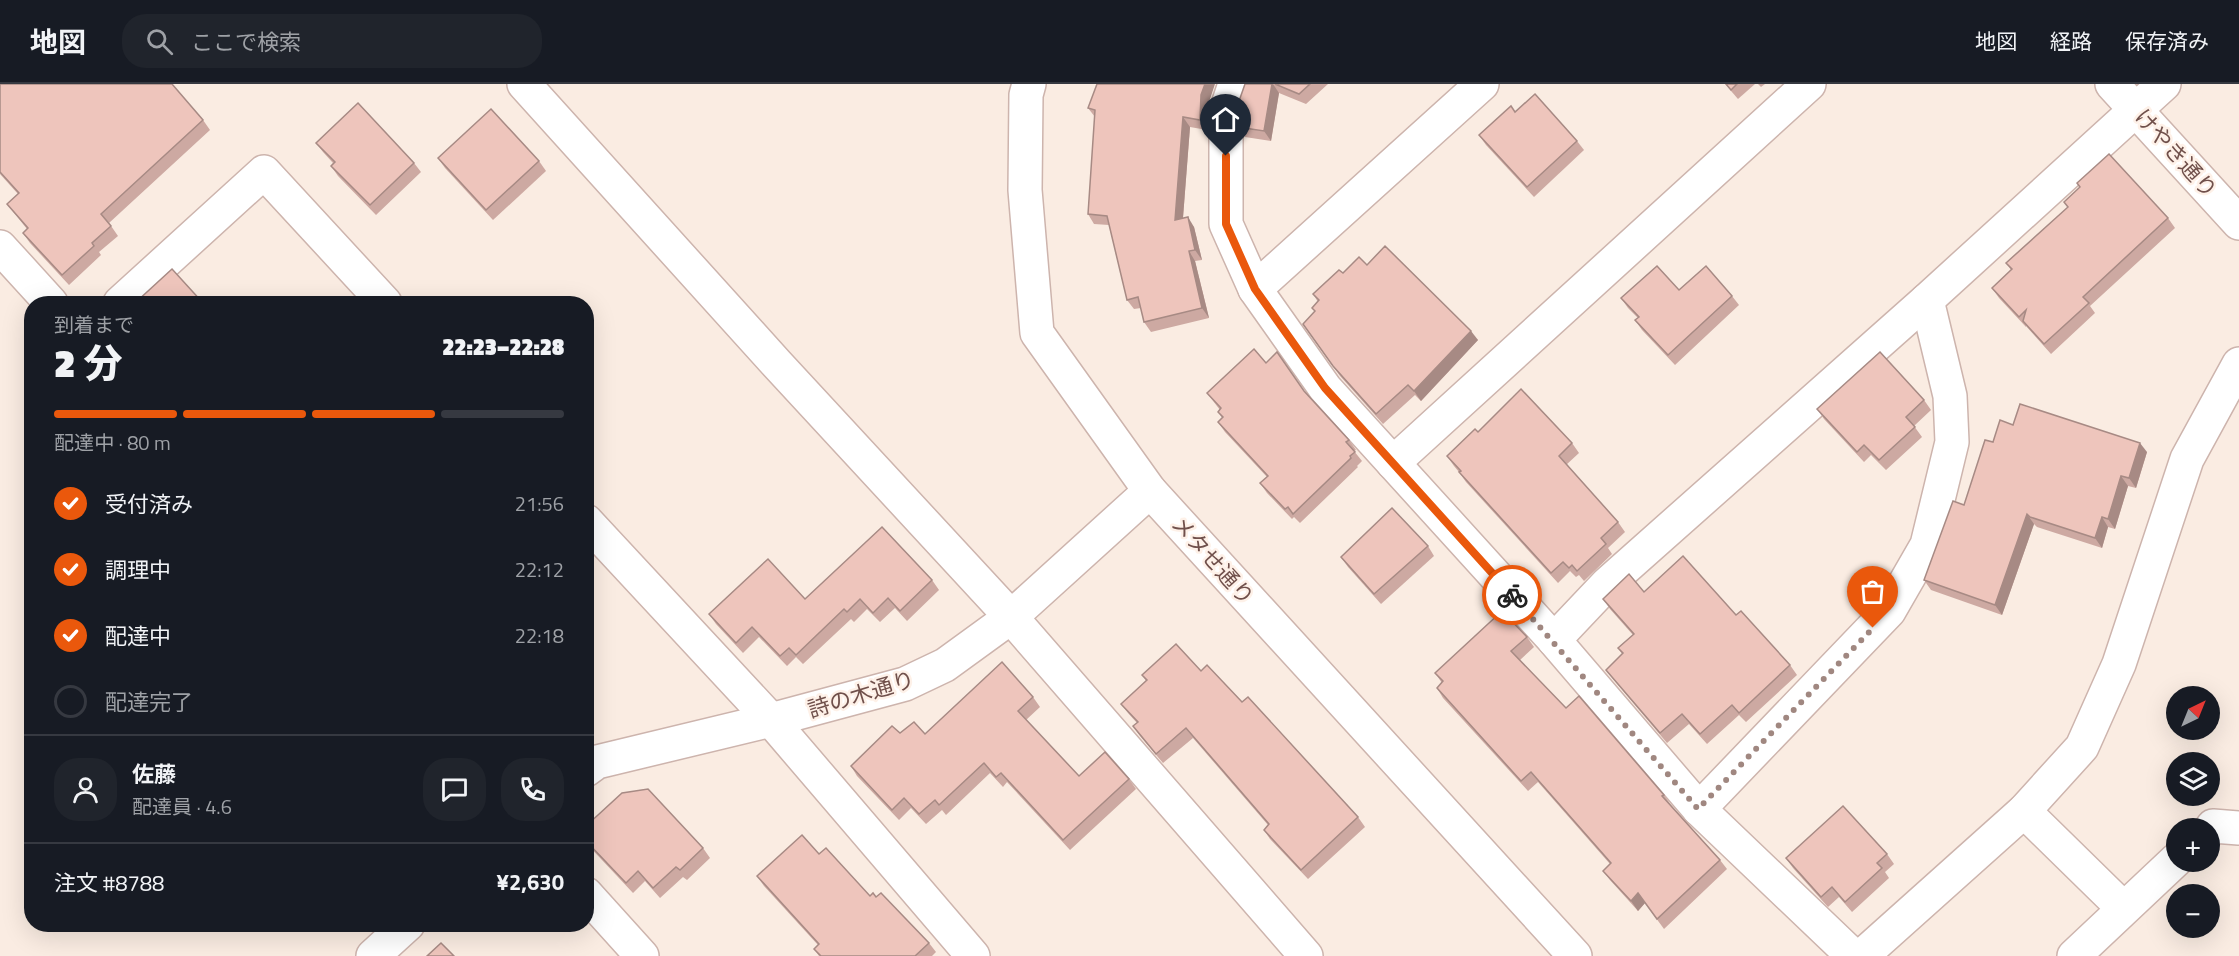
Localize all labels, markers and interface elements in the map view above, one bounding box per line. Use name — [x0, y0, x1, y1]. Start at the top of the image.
search box — [122, 14, 542, 68]
text: 地図 — [30, 20, 86, 63]
icon: search — [143, 25, 176, 58]
text: ここで検索 — [191, 25, 301, 59]
text: 地図 — [1975, 25, 2017, 57]
text: 経路 — [2050, 25, 2092, 57]
text: 保存済み — [2125, 25, 2209, 57]
pin — [1200, 94, 1251, 156]
street label: けやき通り — [2127, 101, 2225, 205]
icon: home — [1209, 103, 1242, 136]
text: 到着まで — [54, 309, 134, 340]
text: 22:23–22:28 — [442, 330, 564, 364]
text: 2 分 — [54, 333, 123, 392]
text: 配達中 · 80 m — [54, 427, 171, 458]
icon: check — [54, 487, 87, 520]
text: 受付済み — [105, 487, 193, 521]
text: 21:56 — [515, 488, 564, 519]
street label: メタせ通り — [1164, 508, 1262, 612]
icon: check — [54, 553, 87, 586]
text: 調理中 — [105, 553, 171, 587]
text: 22:12 — [515, 554, 564, 585]
courier — [1482, 565, 1542, 625]
pin — [1847, 566, 1898, 628]
icon: bag — [1856, 575, 1889, 608]
icon: bike — [1496, 579, 1529, 612]
icon: check — [54, 619, 87, 652]
text: 配達中 — [105, 619, 171, 653]
text: 22:18 — [515, 620, 564, 651]
street label: 詩の木通り — [803, 662, 919, 726]
text: 配達完了 — [105, 685, 193, 719]
north arrow — [2166, 686, 2220, 740]
map controls — [2166, 686, 2220, 938]
button: layers — [2166, 752, 2220, 806]
text: 佐藤 — [132, 757, 176, 791]
button: person — [54, 758, 117, 821]
button: chat — [423, 758, 486, 821]
button: phone — [501, 758, 564, 821]
text: 配達員 · 4.6 — [132, 791, 232, 822]
button: + — [2166, 818, 2220, 872]
text: ¥2,630 — [497, 865, 564, 899]
text: 注文 #8788 — [54, 866, 164, 900]
button: − — [2166, 884, 2220, 938]

